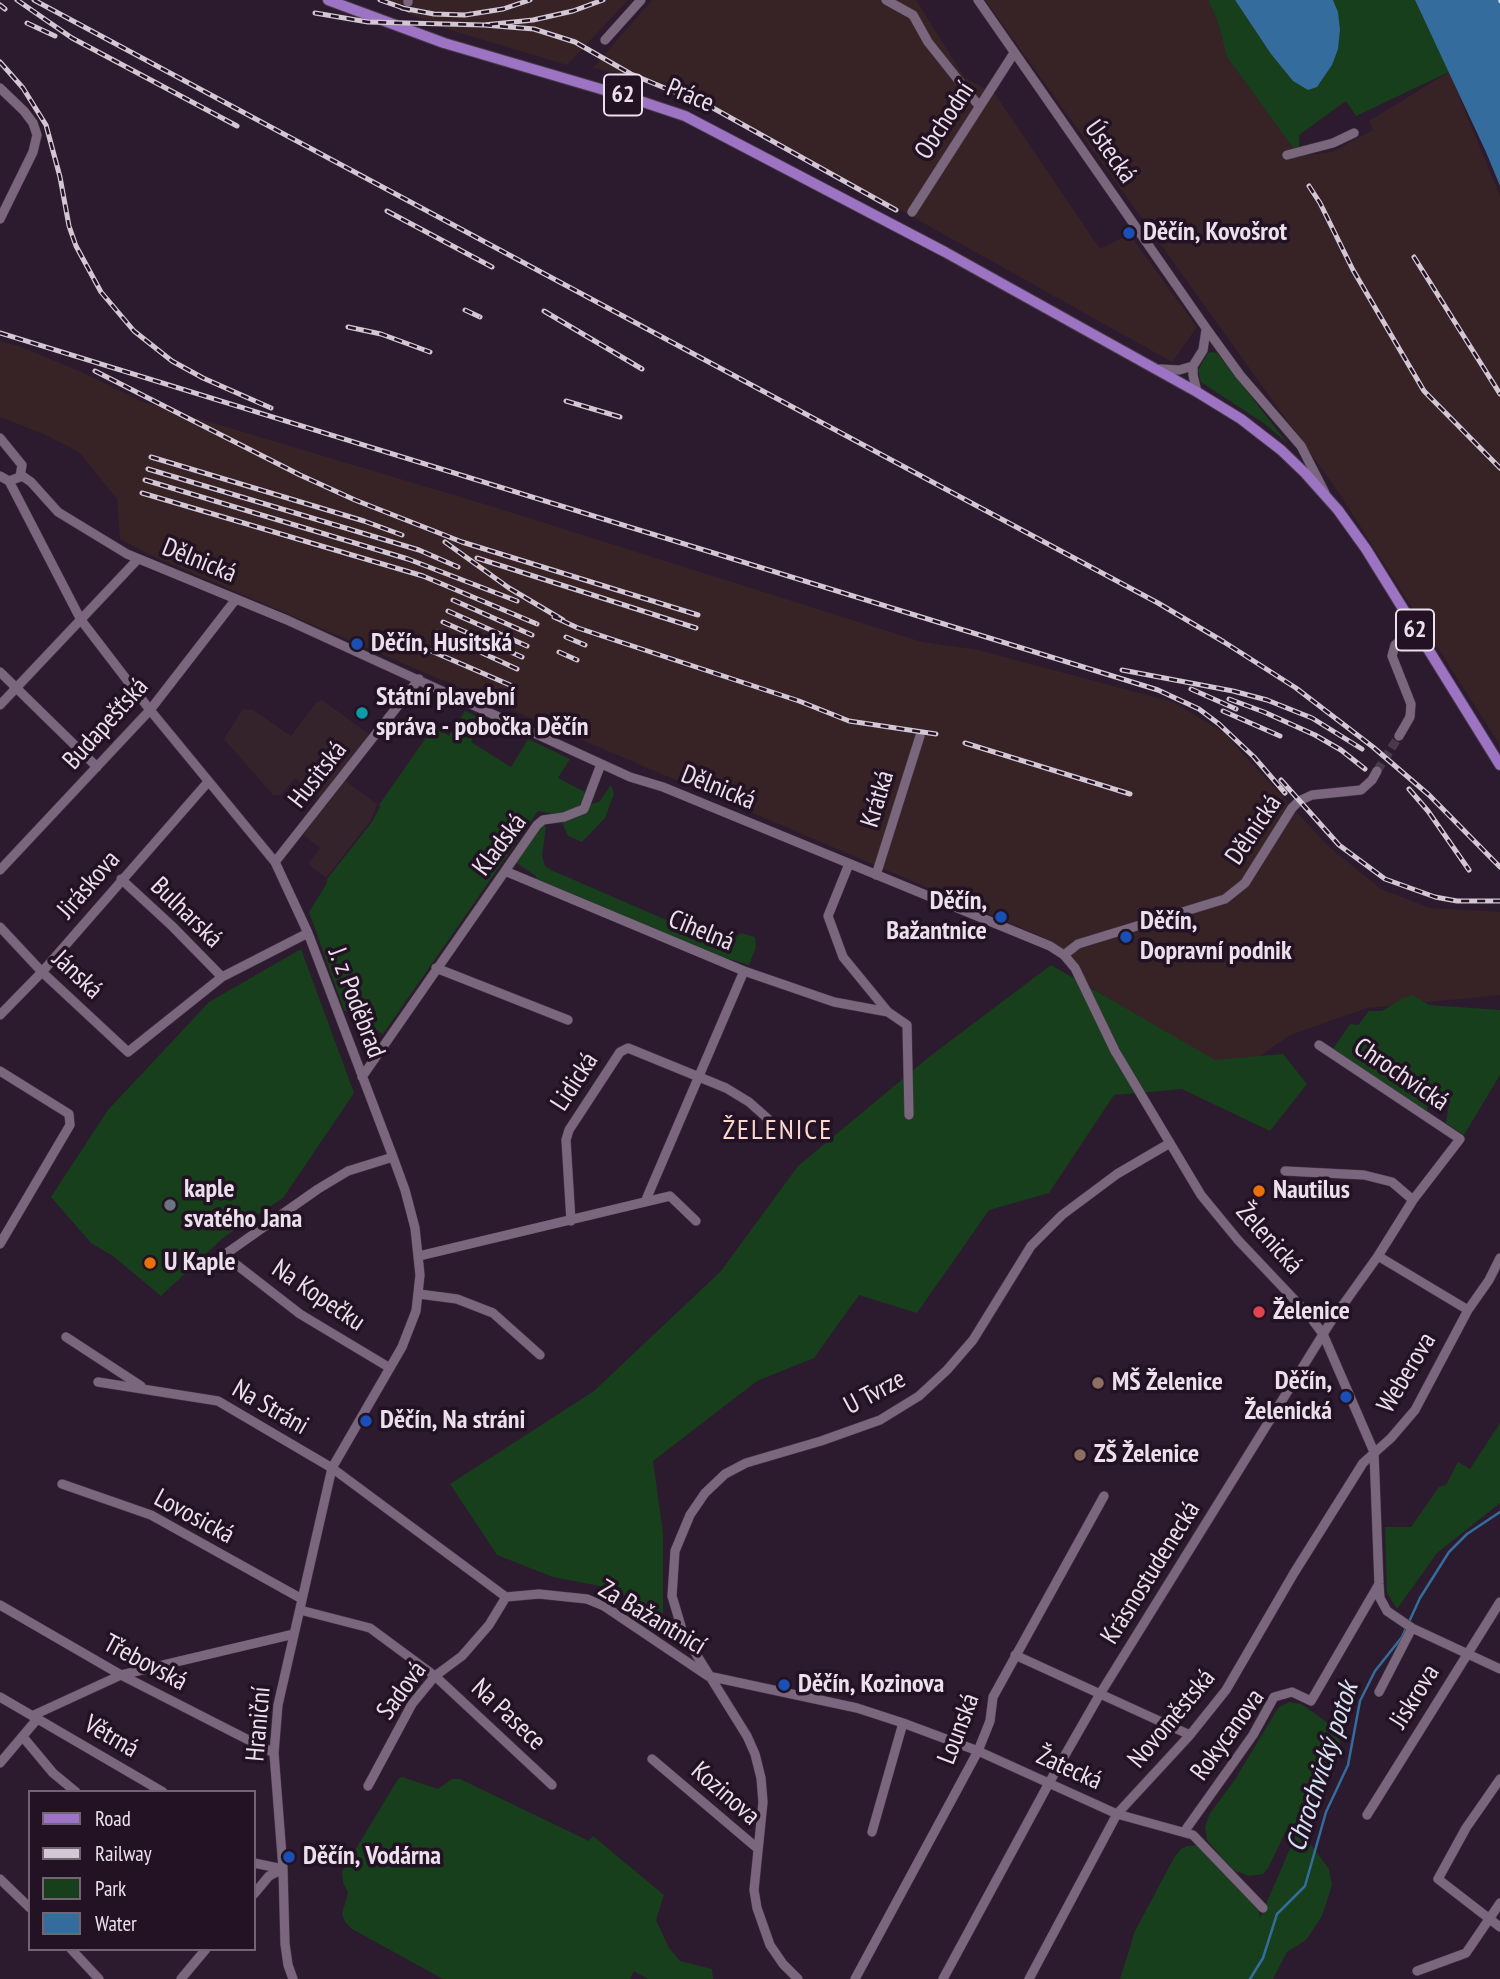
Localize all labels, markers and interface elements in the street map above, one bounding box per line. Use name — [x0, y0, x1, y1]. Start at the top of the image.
street label: Práce — [662, 73, 718, 119]
road number: 62 — [604, 74, 642, 116]
street label: Obchodní — [909, 77, 981, 165]
street label: Ústecká — [1077, 115, 1143, 189]
place label: Děčín, Kovošrot — [1143, 217, 1287, 249]
marker: Děčín, Kovošrot — [1121, 225, 1137, 241]
street label: Dělnická — [157, 532, 241, 590]
road number: 62 — [1396, 610, 1434, 650]
place label: Děčín, Husitská — [371, 628, 512, 660]
marker: Děčín, Husitská — [349, 636, 365, 652]
street label: Budapešťská — [57, 672, 155, 776]
place label: Státní plavební správa - pobočka Děčín — [376, 682, 588, 744]
marker: Státní plavební správa - pobočka Děčín — [354, 705, 370, 721]
street label: Husitská — [282, 735, 354, 815]
street label: Dělnická — [676, 759, 760, 817]
street label: Krátká — [855, 767, 901, 831]
street label: Dělnická — [1219, 789, 1289, 871]
street label: Kladská — [467, 808, 533, 882]
street label: Jiráskova — [51, 845, 127, 925]
street label: Bulharská — [144, 871, 228, 955]
place label: Děčín, Bažantnice — [886, 886, 987, 948]
street label: Cihelná — [664, 904, 738, 958]
place label: Děčín, Dopravní podnik — [1140, 906, 1292, 968]
marker: Děčín, Bažantnice — [993, 909, 1009, 925]
marker: Děčín, Dopravní podnik — [1118, 929, 1134, 945]
street label: J. z Poděbrad — [321, 943, 391, 1063]
street label: Jánská — [45, 944, 109, 1006]
street label: Chrochvická — [1348, 1032, 1454, 1118]
street label: Lidická — [545, 1047, 605, 1117]
district label: ŽELENICE — [724, 1114, 832, 1148]
place label: kaple svatého Jana — [184, 1174, 302, 1236]
place label: Nautilus — [1273, 1175, 1350, 1207]
marker: Nautilus — [1251, 1183, 1267, 1199]
marker: kaple svatého Jana — [162, 1197, 178, 1213]
street label: Želenická — [1229, 1197, 1309, 1281]
place label: U Kaple — [164, 1247, 236, 1279]
street label: Na Kopečku — [266, 1254, 370, 1338]
marker: U Kaple — [142, 1255, 158, 1271]
place label: Želenice — [1273, 1296, 1350, 1328]
marker: Želenice — [1251, 1304, 1267, 1320]
street label: Weberova — [1371, 1327, 1443, 1419]
street label: U Tvrze — [839, 1364, 911, 1422]
place label: Děčín, Želenická — [1244, 1366, 1332, 1428]
place label: MŠ Želenice — [1112, 1367, 1223, 1399]
street label: Na Stráni — [226, 1374, 314, 1442]
marker: MŠ Želenice — [1090, 1375, 1106, 1391]
marker: Děčín, Želenická — [1338, 1389, 1354, 1405]
place label: Děčín, Na stráni — [380, 1405, 525, 1437]
marker: Děčín, Na stráni — [358, 1413, 374, 1429]
place label: ZŠ Želenice — [1094, 1439, 1199, 1471]
marker: ZŠ Želenice — [1072, 1447, 1088, 1463]
street label: Lovosická — [149, 1483, 239, 1551]
street label: Krásnostudenecká — [1095, 1496, 1207, 1650]
street label: Za Bažantnicí — [593, 1574, 711, 1662]
street label: Třebovská — [98, 1628, 192, 1698]
street label: Sadová — [370, 1656, 434, 1726]
street label: Jiskrova — [1383, 1659, 1447, 1735]
street label: Novoměstská — [1122, 1663, 1222, 1775]
place label: Děčín, Kozinova — [798, 1669, 944, 1701]
street label: Na Pasece — [464, 1673, 552, 1757]
marker: Děčín, Kozinova — [776, 1677, 792, 1693]
water label: Chrochvický potok — [1280, 1678, 1366, 1856]
street label: Rokycanova — [1184, 1683, 1272, 1787]
street label: Hraniční — [240, 1685, 278, 1763]
street label: Lounská — [931, 1689, 987, 1769]
street label: Větrná — [78, 1709, 144, 1765]
street label: Žatecká — [1031, 1741, 1107, 1797]
street label: Kozinova — [684, 1756, 766, 1832]
legend — [28, 1790, 256, 1951]
text: Road — [95, 1805, 131, 1832]
text: Railway — [95, 1840, 152, 1867]
place label: Děčín, Vodárna — [303, 1841, 441, 1873]
marker: Děčín, Vodárna — [281, 1849, 297, 1865]
text: Park — [95, 1875, 126, 1902]
text: Water — [95, 1910, 137, 1937]

